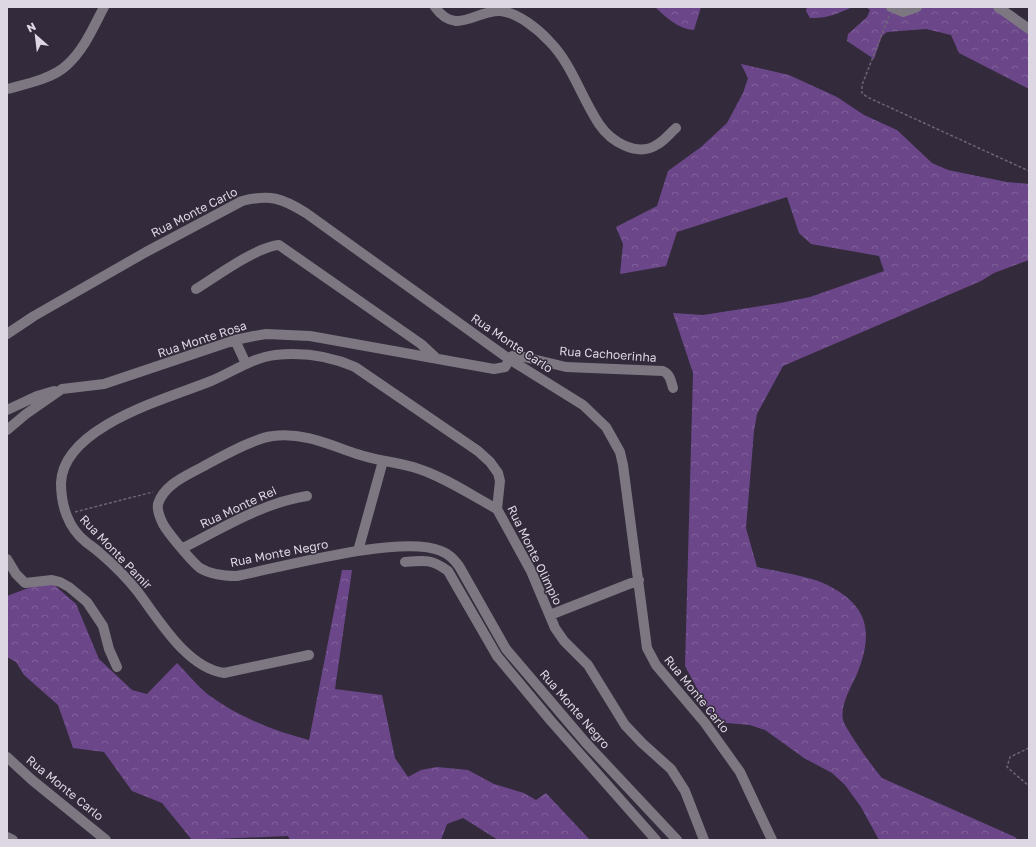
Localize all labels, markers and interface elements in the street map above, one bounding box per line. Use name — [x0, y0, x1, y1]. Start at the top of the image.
north arrow — [16, 16, 56, 56]
text: N — [24, 19, 38, 34]
street label: Rua Monte Carlo — [148, 184, 240, 240]
street label: Rua Monte Carlo — [468, 310, 556, 376]
street label: Rua Monte Rosa — [156, 318, 248, 360]
street label: Rua Cachoerinha — [559, 343, 657, 365]
street label: Rua Monte Rei — [197, 483, 279, 531]
street label: Rua Monte Olimpio — [504, 503, 566, 607]
street label: Rua Monte Pamir — [77, 512, 155, 593]
street label: Rua Monte Negro — [229, 536, 329, 570]
street label: Rua Monte Carlo — [661, 652, 733, 736]
street label: Rua Monte Negro — [537, 666, 613, 752]
street label: Rua Monte Carlo — [23, 752, 107, 824]

